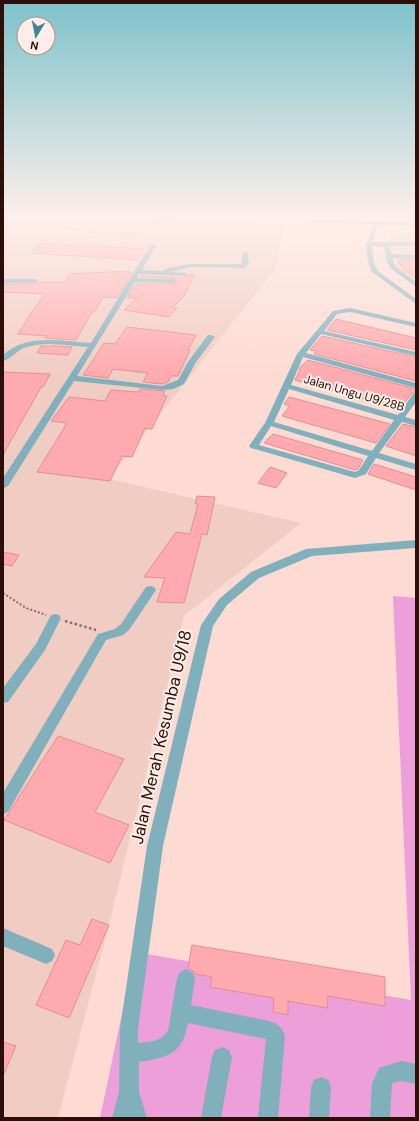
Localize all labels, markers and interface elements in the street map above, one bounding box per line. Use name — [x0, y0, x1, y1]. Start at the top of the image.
north arrow — [16, 16, 56, 56]
text: N — [29, 38, 39, 53]
street label: Jalan Ungu U9/28B — [302, 371, 406, 415]
street label: Jalan Merah Kesumba U9/18 — [126, 628, 196, 846]

